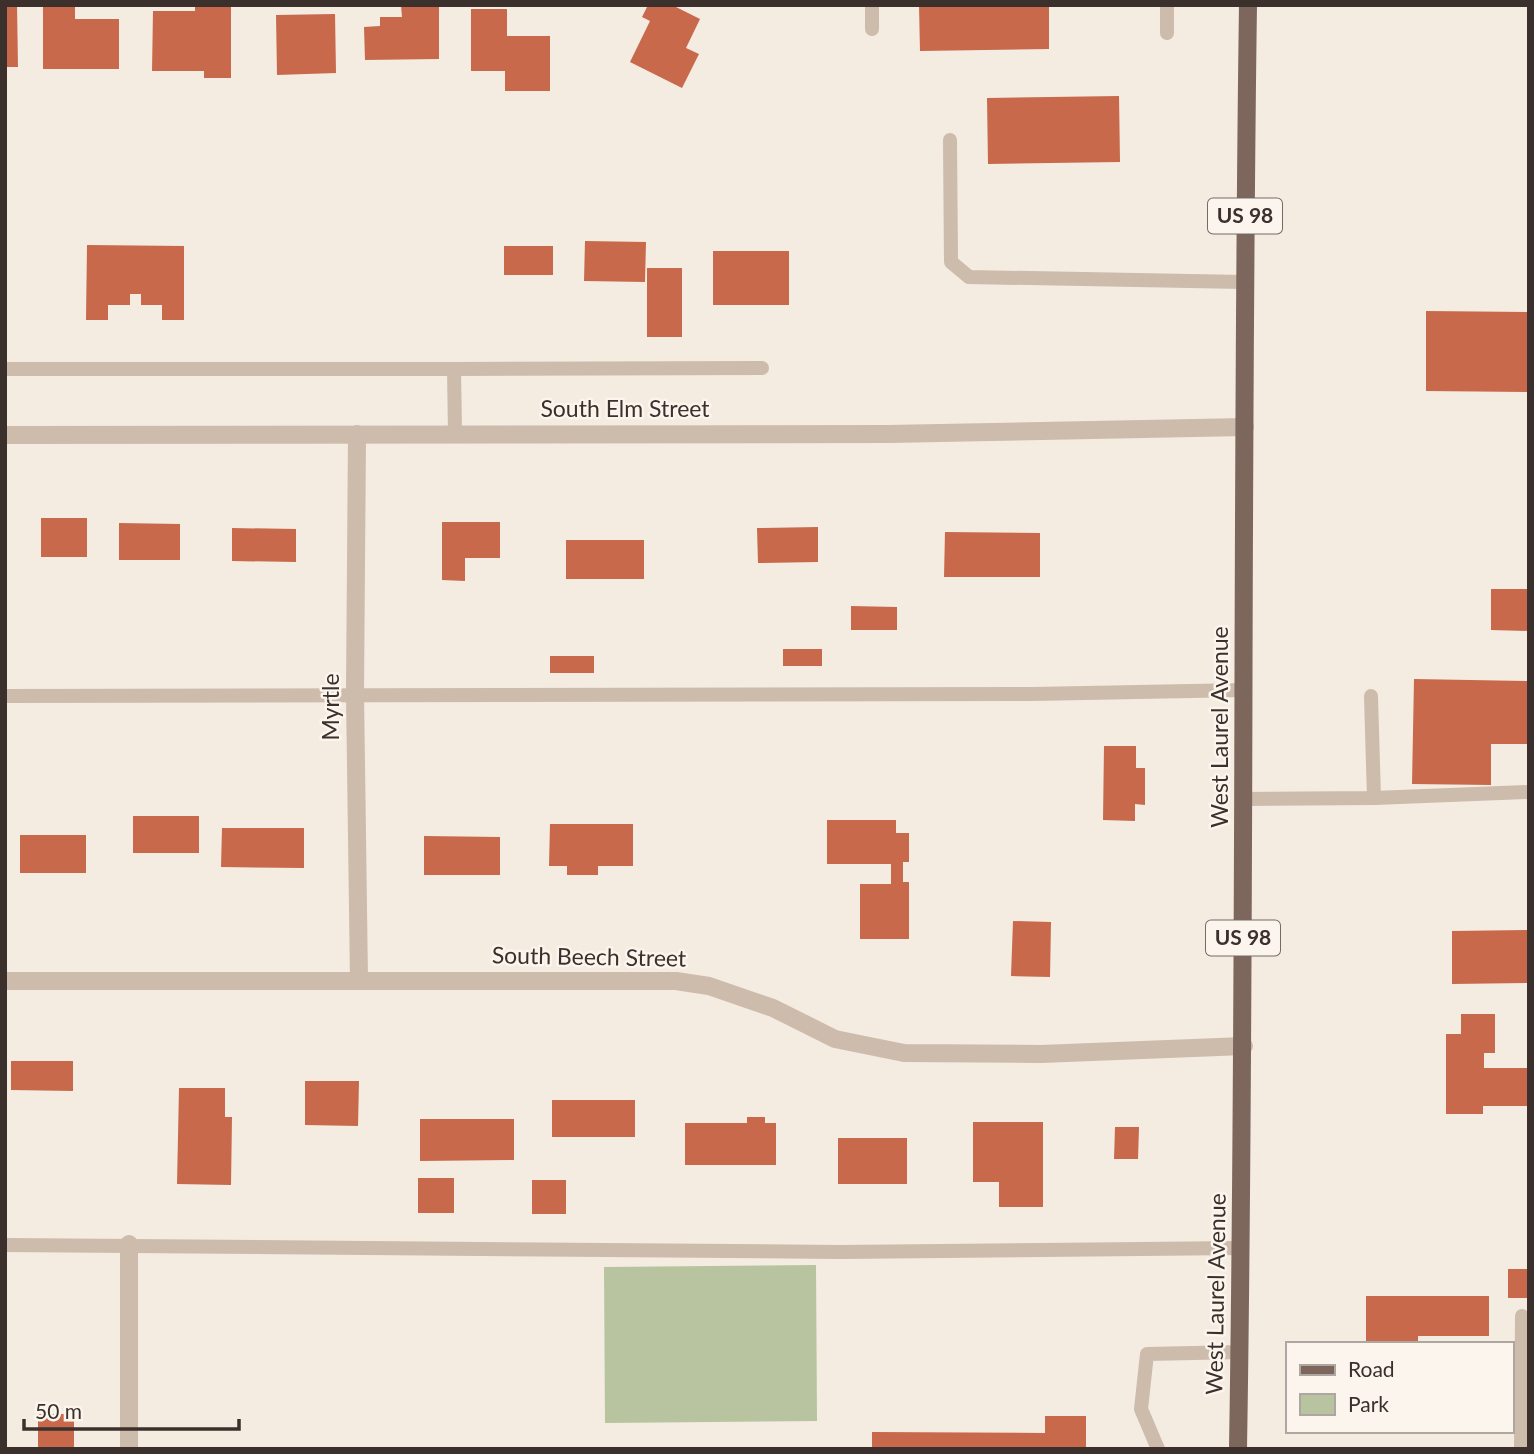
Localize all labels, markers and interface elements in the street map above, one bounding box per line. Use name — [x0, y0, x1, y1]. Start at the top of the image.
road number: US 98 — [1208, 198, 1282, 234]
street label: South Elm Street — [540, 394, 710, 422]
street label: West Laurel Avenue — [1205, 626, 1233, 828]
street label: Myrtle — [316, 673, 344, 741]
road number: US 98 — [1206, 920, 1280, 956]
street label: South Beech Street — [492, 940, 687, 972]
street label: West Laurel Avenue — [1199, 1193, 1231, 1395]
legend — [1286, 1342, 1513, 1433]
text: Road — [1348, 1356, 1395, 1381]
scale bar — [24, 1388, 240, 1432]
text: Park — [1348, 1391, 1389, 1416]
text: 50 m — [35, 1398, 82, 1423]

